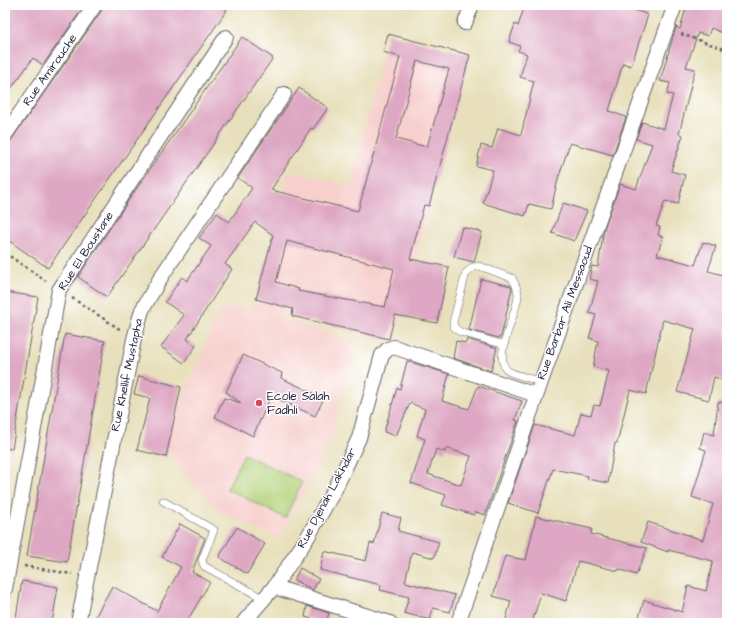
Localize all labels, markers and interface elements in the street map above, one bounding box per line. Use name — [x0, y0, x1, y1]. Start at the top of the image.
street label: Rue Amirouche — [19, 30, 81, 109]
street label: Rue El Boustane — [54, 208, 118, 294]
street label: Rue Barbar Ali Messaoud — [533, 244, 597, 382]
street label: Rue Khellif Mustapha — [107, 317, 147, 433]
place label: Ecole Salah Fadhli — [267, 388, 329, 419]
marker: Ecole Salah Fadhli — [254, 398, 264, 408]
street label: Rue Djenah Lakhdar — [293, 444, 361, 551]

